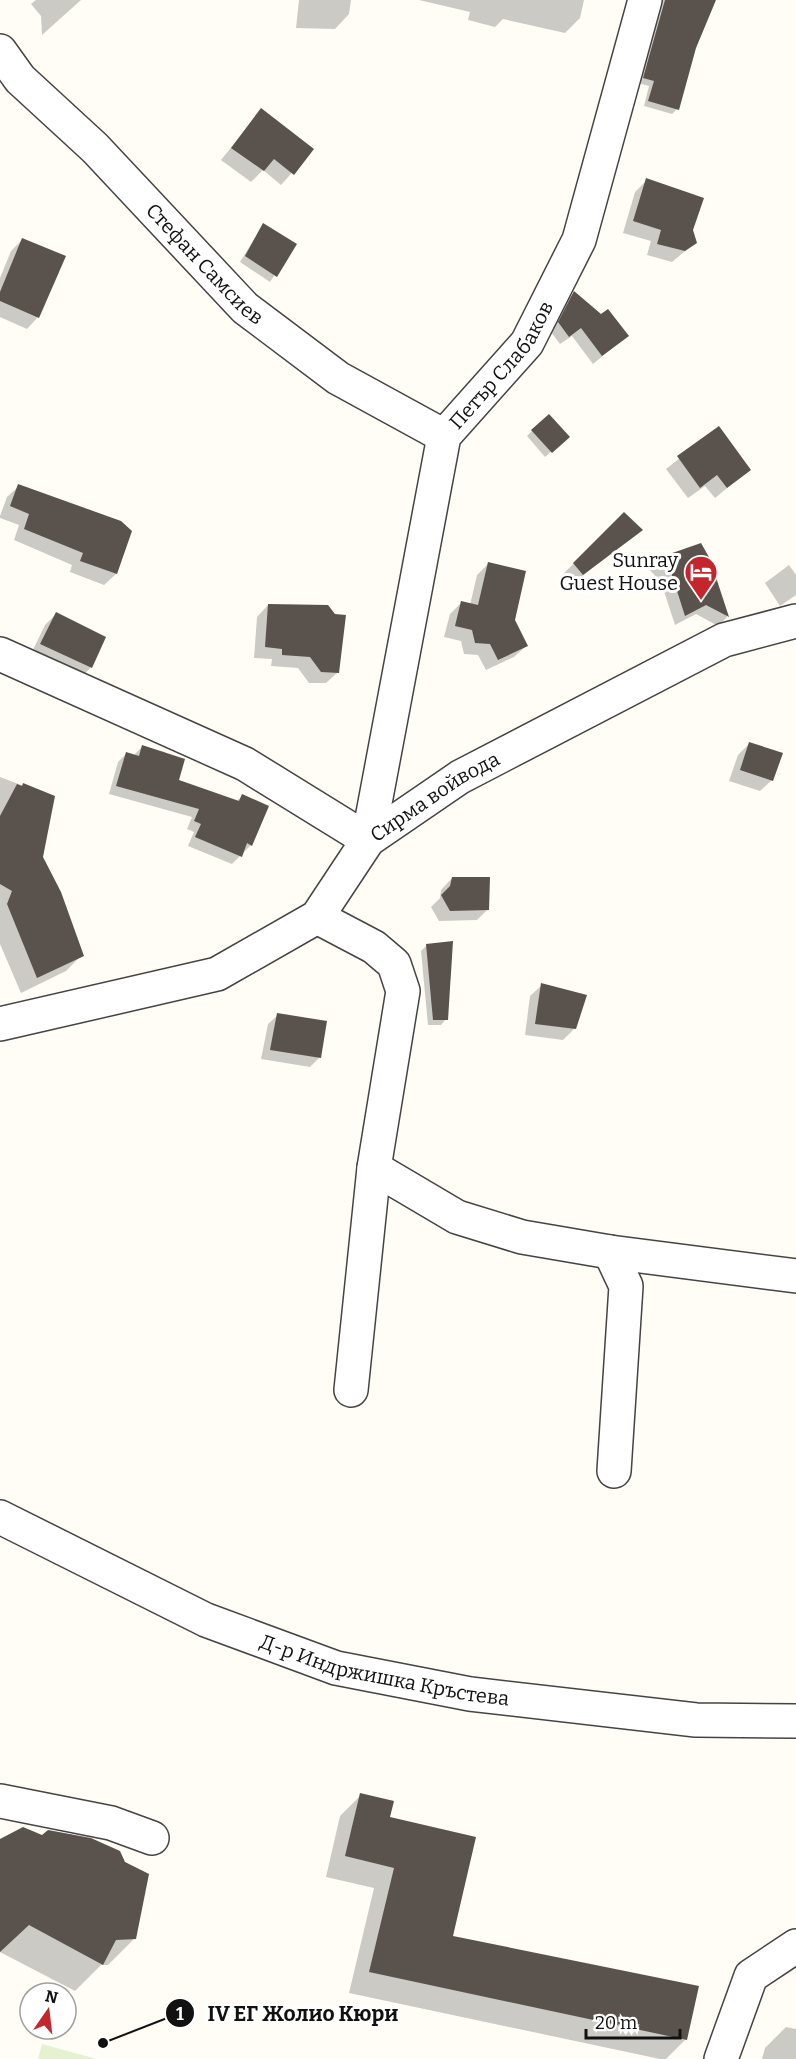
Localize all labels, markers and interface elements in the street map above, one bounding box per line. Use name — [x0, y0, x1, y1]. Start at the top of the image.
street label: Стефан Самсиев — [141, 198, 268, 330]
street label: Петър Слабаков — [444, 297, 558, 434]
place label: Sunray Guest House — [559, 548, 678, 595]
hotel icon: Sunray Guest House — [683, 554, 719, 601]
street label: Сирма войвода — [366, 747, 504, 847]
street label: Д-р Индржишка Кръстева — [257, 1629, 511, 1710]
north arrow — [18, 1981, 78, 2041]
text: N — [43, 1986, 60, 2008]
callout: IV ЕГ Жолио Кюри — [165, 1994, 410, 2033]
text: IV ЕГ Жолио Кюри — [208, 2001, 398, 2027]
scale bar — [586, 2002, 680, 2040]
text: 1 — [176, 2003, 184, 2025]
text: 20 m — [595, 2012, 637, 2034]

